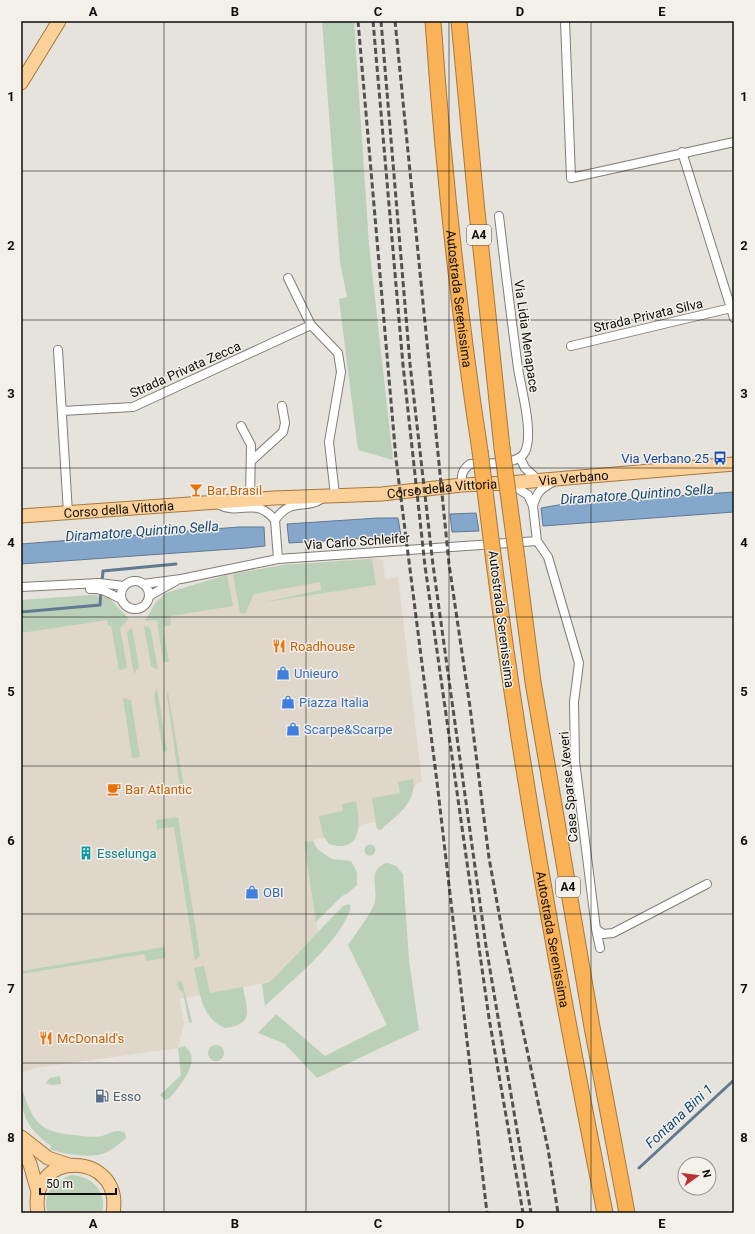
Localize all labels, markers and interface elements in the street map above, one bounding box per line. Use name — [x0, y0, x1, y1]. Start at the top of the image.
text: A — [89, 4, 98, 19]
text: B — [231, 4, 239, 19]
text: C — [374, 4, 383, 19]
text: D — [516, 4, 524, 19]
text: E — [658, 4, 666, 19]
text: 1 — [7, 89, 15, 104]
text: 1 — [740, 89, 748, 104]
road number: A4 — [467, 225, 491, 245]
street label: Autostrada Serenissima — [443, 229, 475, 368]
text: 2 — [7, 238, 15, 253]
text: 2 — [740, 238, 748, 253]
street label: Via Lidia Menapace — [511, 279, 542, 393]
street label: Strada Privata Silva — [592, 296, 704, 335]
street label: Strada Privata Zecca — [128, 338, 243, 401]
text: 3 — [7, 386, 15, 401]
text: 3 — [740, 386, 748, 401]
bus stop icon: Via Verbano 25 — [712, 450, 728, 466]
place label: Via Verbano 25 — [621, 451, 709, 466]
street label: Via Verbano — [538, 468, 609, 488]
street label: Corso della Vittoria — [386, 476, 497, 501]
water label: Diramatore Quintino Sella — [560, 481, 714, 507]
bar icon: Bar Brasil — [188, 482, 204, 498]
place label: Bar Brasil — [207, 483, 262, 498]
street label: Corso della Vittoria — [63, 498, 174, 521]
water label: Diramatore Quintino Sella — [65, 518, 219, 544]
street label: Via Carlo Schleifer — [304, 530, 411, 553]
text: 4 — [7, 535, 15, 550]
text: 4 — [740, 535, 748, 550]
street label: Autostrada Serenissima — [486, 550, 517, 689]
restaurant icon: Roadhouse — [271, 638, 287, 654]
place label: Roadhouse — [290, 639, 355, 654]
shop icon: Unieuro — [275, 665, 291, 681]
place label: Unieuro — [294, 666, 339, 681]
text: 5 — [7, 684, 15, 699]
text: 5 — [740, 684, 748, 699]
shop icon: Piazza Italia — [280, 694, 296, 710]
place label: Piazza Italia — [299, 695, 369, 710]
shop icon: Scarpe&Scarpe — [285, 721, 301, 737]
place label: Scarpe&Scarpe — [304, 722, 393, 737]
street label: Case Sparse Veveri — [556, 731, 581, 843]
cafe icon: Bar Atlantic — [106, 781, 122, 797]
place label: Bar Atlantic — [125, 782, 192, 797]
text: 6 — [7, 833, 15, 848]
text: 6 — [740, 833, 748, 848]
building icon: Esselunga — [78, 845, 94, 861]
place label: Esselunga — [97, 846, 157, 861]
street label: Autostrada Serenissima — [533, 870, 572, 1009]
road number: A4 — [556, 877, 580, 897]
shop icon: OBI — [244, 884, 260, 900]
place label: OBI — [263, 885, 284, 900]
text: 7 — [7, 981, 15, 996]
text: 7 — [740, 981, 748, 996]
restaurant icon: McDonald's — [38, 1030, 54, 1046]
place label: McDonald's — [57, 1031, 125, 1046]
water label: Fontana Bini 1 — [642, 1081, 716, 1151]
fuel station icon: Esso — [94, 1088, 110, 1104]
place label: Esso — [113, 1089, 141, 1104]
text: 8 — [7, 1130, 15, 1145]
text: 8 — [740, 1130, 748, 1145]
north arrow — [677, 1156, 717, 1196]
text: N — [699, 1168, 714, 1179]
scale bar — [40, 1170, 116, 1196]
text: 50 m — [46, 1177, 73, 1191]
text: A — [89, 1216, 98, 1231]
text: B — [231, 1216, 239, 1231]
text: C — [374, 1216, 383, 1231]
text: D — [516, 1216, 524, 1231]
text: E — [658, 1216, 666, 1231]

